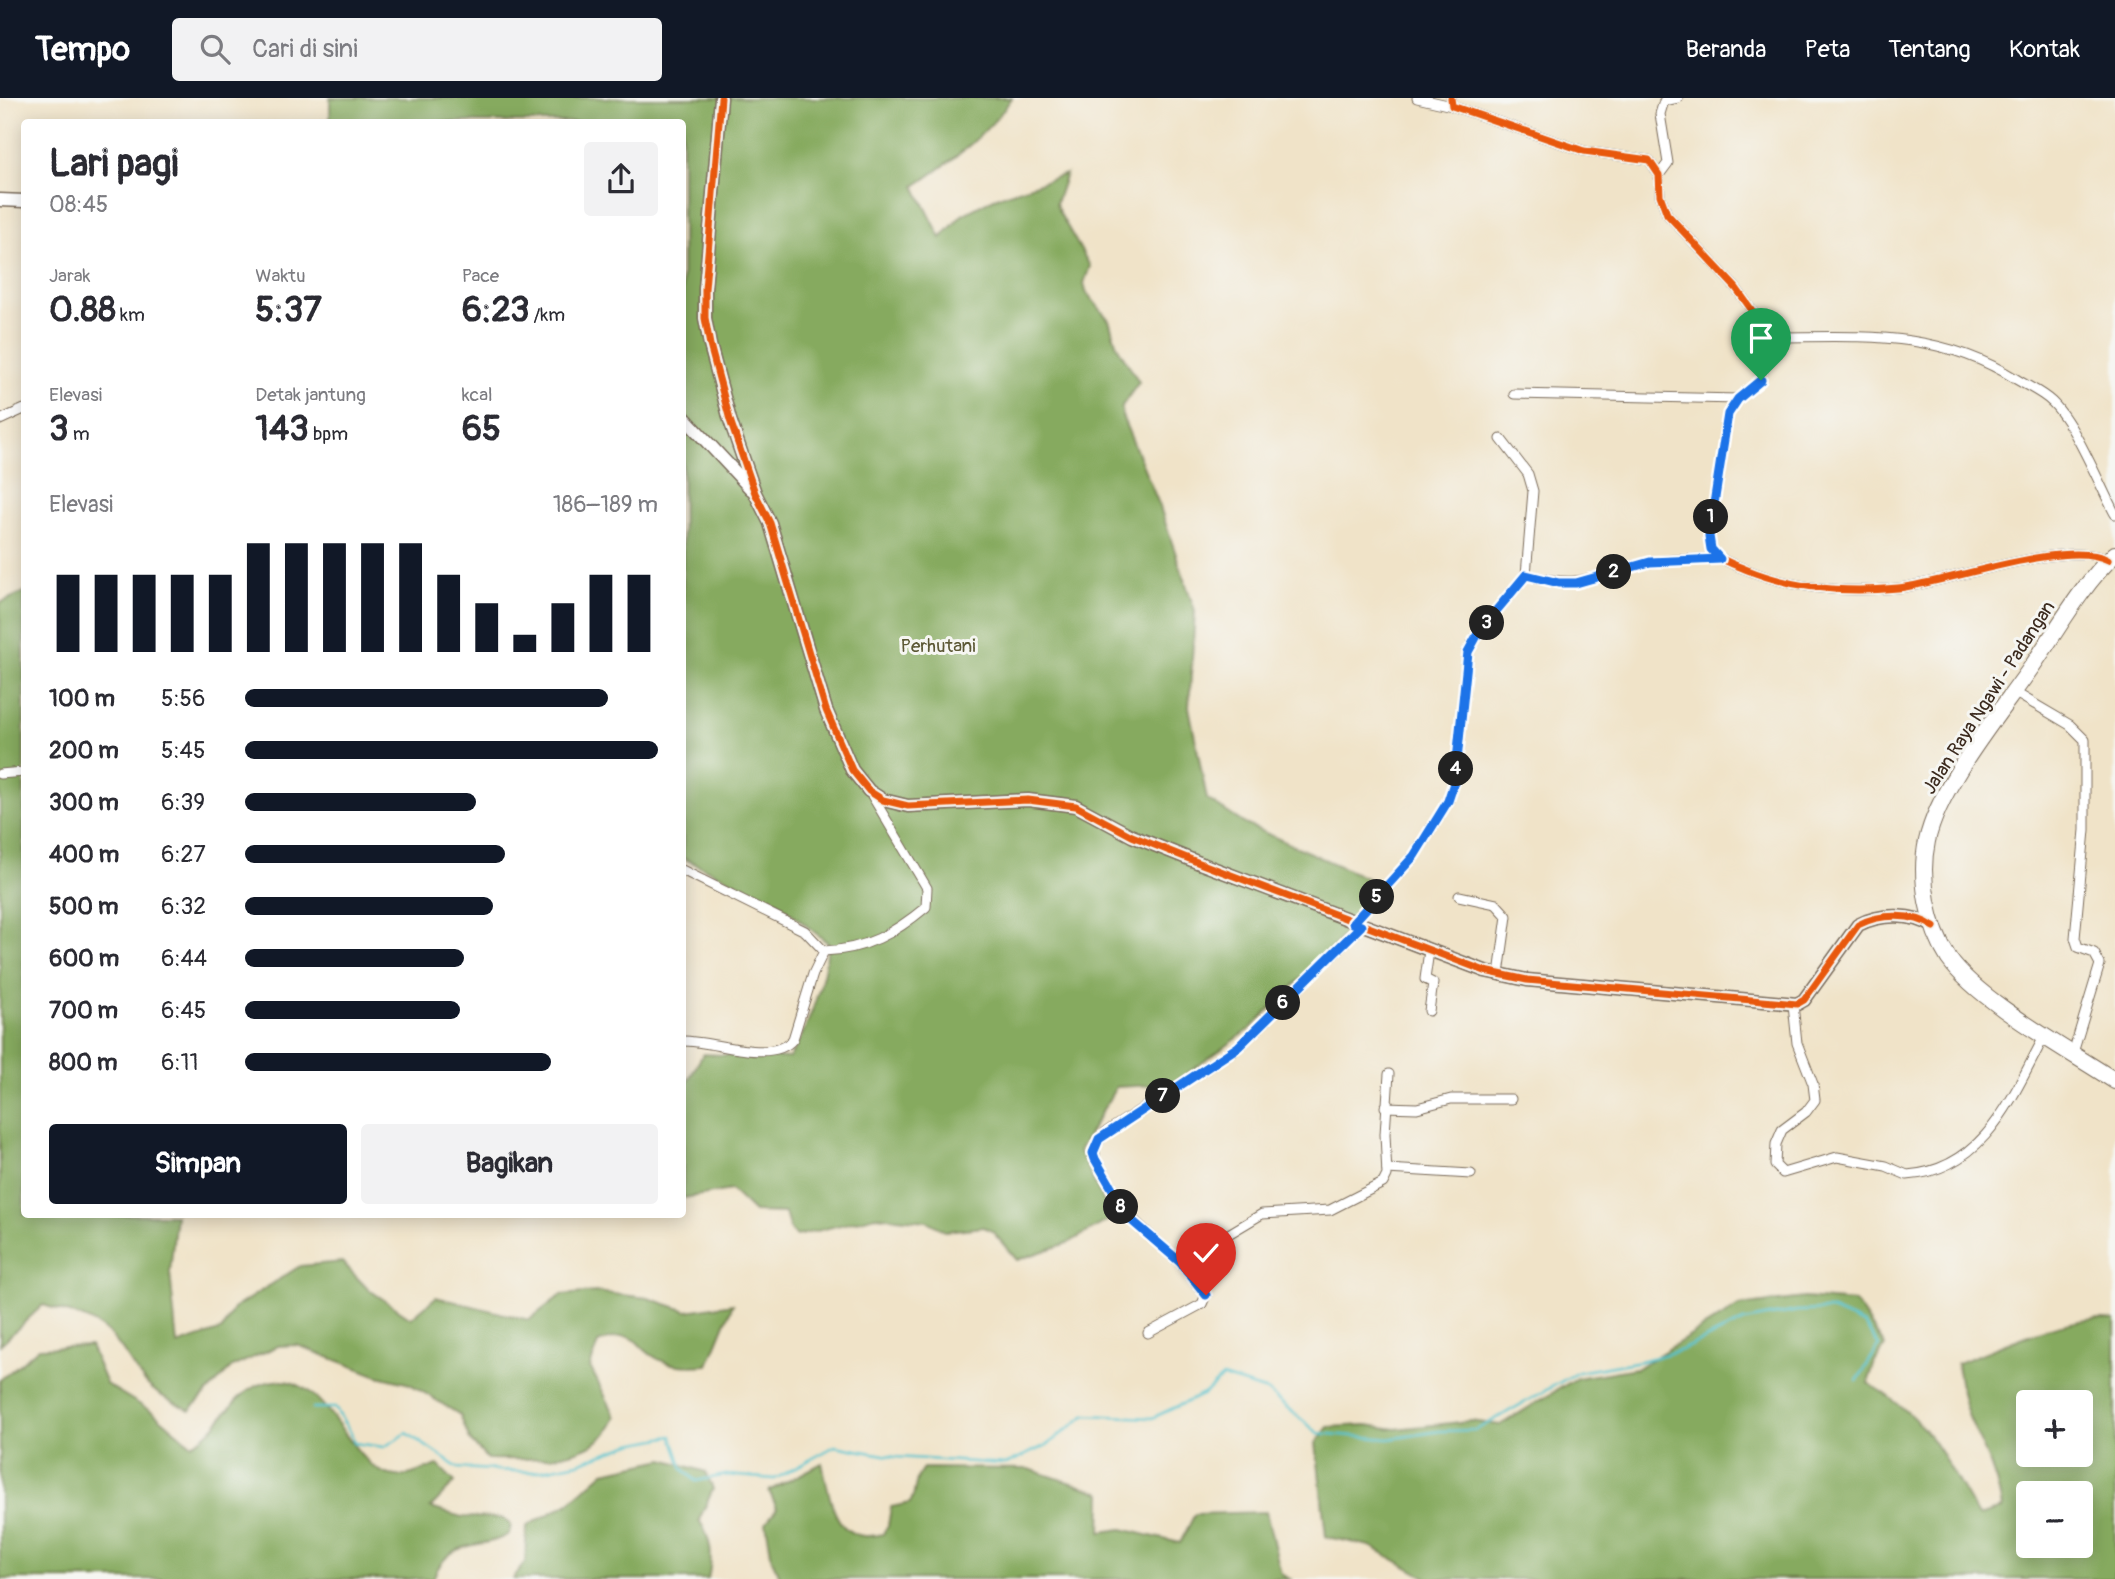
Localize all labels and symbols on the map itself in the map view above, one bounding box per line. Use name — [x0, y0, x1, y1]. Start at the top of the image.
pin — [1731, 308, 1791, 380]
pin: 1 — [1694, 500, 1728, 534]
pin: 2 — [1596, 554, 1632, 589]
street label: Jalan Raya Ngawi - Padangan — [1917, 596, 2060, 799]
pin: 3 — [1470, 606, 1504, 640]
park label: Perhutani — [900, 634, 976, 658]
pin: 4 — [1438, 752, 1474, 786]
pin: 5 — [1360, 880, 1394, 914]
pin: 6 — [1266, 986, 1300, 1020]
pin: 7 — [1146, 1079, 1180, 1114]
pin: 8 — [1104, 1190, 1138, 1224]
pin — [1176, 1223, 1236, 1295]

